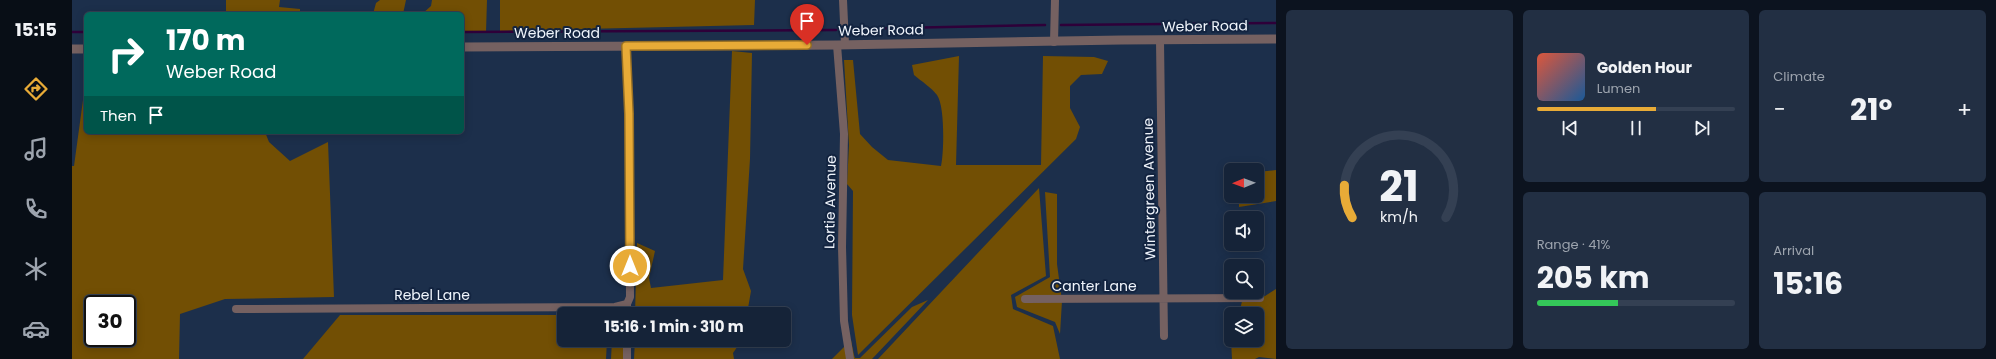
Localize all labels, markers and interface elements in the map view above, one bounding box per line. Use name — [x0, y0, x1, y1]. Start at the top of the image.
pin — [790, 4, 824, 45]
icon: arrive — [796, 10, 818, 32]
street label: Weber Road — [1162, 15, 1248, 37]
text: 15:15 — [15, 17, 57, 42]
street label: Weber Road — [838, 19, 924, 41]
text: 170 m — [166, 21, 245, 60]
street label: Weber Road — [514, 23, 600, 43]
icon: right — [100, 28, 152, 80]
text: Golden Hour — [1597, 57, 1692, 78]
text: Weber Road — [166, 59, 276, 84]
text: Climate — [1773, 67, 1825, 86]
icon: directions — [22, 75, 50, 103]
text: Lumen — [1597, 79, 1640, 98]
text: 21° — [1850, 88, 1892, 131]
text: − — [1773, 94, 1785, 125]
text: + — [1957, 94, 1972, 125]
icon: arrive — [145, 104, 167, 126]
text: Then — [100, 105, 137, 126]
street label: Wintergreen Avenue — [1138, 117, 1160, 260]
icon: previous — [1559, 117, 1581, 139]
icon: pause — [1625, 117, 1647, 139]
icon: next — [1691, 117, 1713, 139]
icon: music — [22, 135, 50, 163]
street label: Lortie Avenue — [819, 155, 841, 249]
text: 21 — [1380, 156, 1419, 215]
north arrow — [1224, 163, 1264, 203]
map controls — [1224, 163, 1264, 347]
icon: phone — [22, 195, 50, 223]
text: km/h — [1380, 206, 1418, 226]
button: sound — [1224, 211, 1264, 251]
text: Range · 41% — [1537, 235, 1610, 254]
text: Arrival — [1773, 241, 1814, 260]
position arrow — [609, 245, 651, 287]
icon: climate — [22, 255, 50, 283]
text: 205 km — [1537, 256, 1650, 299]
button: search — [1224, 259, 1264, 299]
text: 15:16 — [1773, 262, 1843, 305]
street label: Canter Lane — [1051, 276, 1137, 296]
street label: Rebel Lane — [394, 285, 470, 305]
speed limit sign: 30 — [84, 295, 136, 347]
button: layers — [1224, 307, 1264, 347]
icon: car — [22, 315, 50, 343]
text: 15:16 · 1 min · 310 m — [604, 316, 744, 337]

